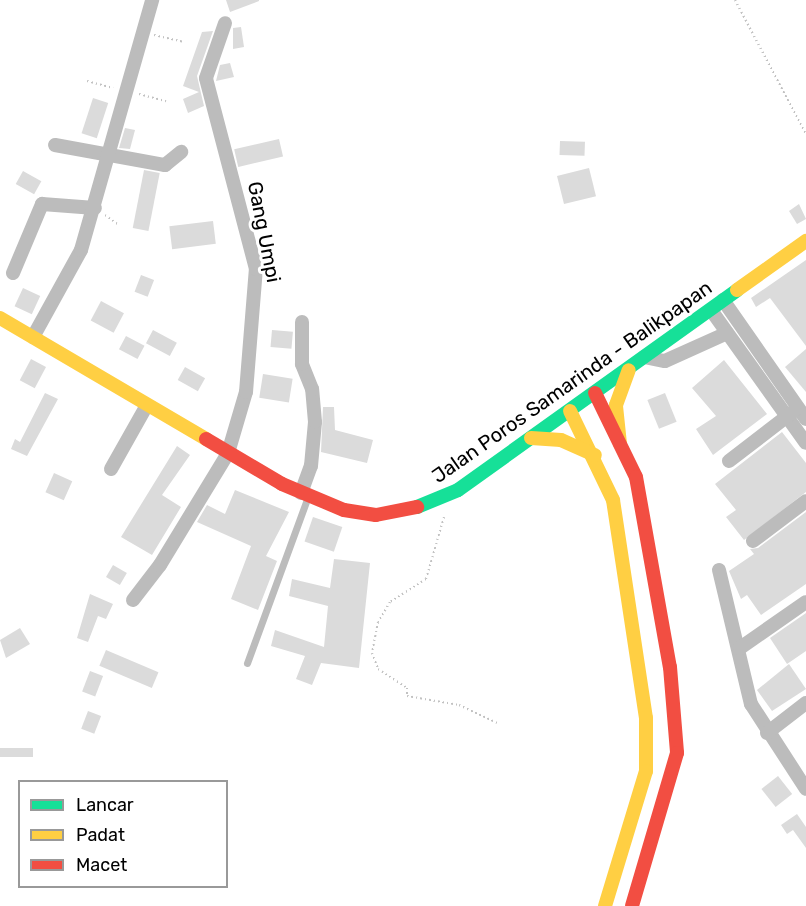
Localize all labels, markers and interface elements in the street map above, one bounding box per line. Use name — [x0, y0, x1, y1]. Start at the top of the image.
street label: Gang Umpi — [242, 180, 286, 284]
street label: Jalan Poros Samarinda - Balikpapan — [427, 276, 717, 488]
legend — [18, 780, 228, 888]
text: Lancar — [76, 794, 134, 816]
text: Padat — [76, 824, 125, 846]
text: Macet — [76, 854, 127, 876]

